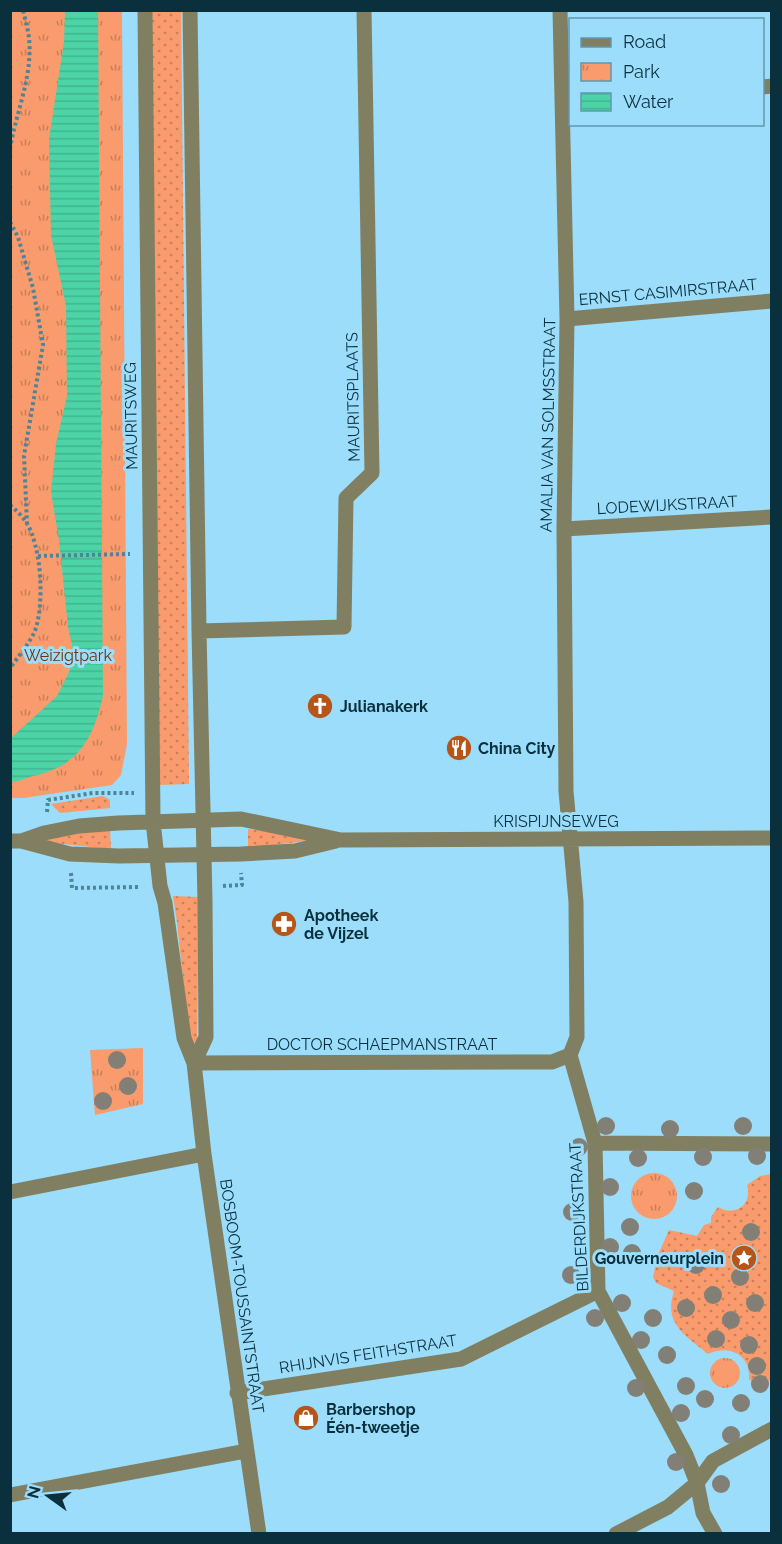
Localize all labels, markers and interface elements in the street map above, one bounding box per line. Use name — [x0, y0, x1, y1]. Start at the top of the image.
legend — [569, 18, 764, 126]
text: Road — [623, 31, 666, 52]
text: Park — [623, 61, 660, 82]
text: Water — [623, 91, 674, 112]
street label: ERNST CASIMIRSTRAAT — [578, 275, 758, 309]
street label: AMALIA VAN SOLMSSTRAAT — [537, 317, 559, 533]
street label: MAURITSPLAATS — [342, 332, 364, 462]
street label: MAURITSWEG — [121, 362, 141, 470]
street label: LODEWIJKSTRAAT — [596, 492, 738, 518]
park label: Weizigtpark — [24, 646, 112, 665]
church icon: Julianakerk — [305, 691, 335, 721]
place label: Julianakerk — [340, 697, 428, 716]
restaurant icon: China City — [444, 733, 474, 763]
place label: China City — [478, 739, 556, 758]
street label: KRISPIJNSEWEG — [493, 812, 619, 831]
place label: Apotheek de Vijzel — [304, 906, 378, 943]
pharmacy icon: Apotheek de Vijzel — [269, 909, 299, 939]
street label: DOCTOR SCHAEPMANSTRAAT — [267, 1035, 498, 1054]
street label: BILDERDIJKSTRAAT — [566, 1142, 592, 1292]
street label: BOSBOOM-TOUSSAINTSTRAAT — [216, 1178, 268, 1415]
place icon: Gouverneurplein — [729, 1243, 759, 1273]
place label: Gouverneurplein — [595, 1249, 724, 1268]
street label: RHIJNVIS FEITHSTRAAT — [278, 1331, 458, 1377]
place label: Barbershop Één-tweetje — [326, 1400, 420, 1437]
shop icon: Barbershop Één-tweetje — [291, 1403, 321, 1433]
north arrow — [18, 1466, 78, 1526]
text: N — [23, 1484, 45, 1501]

